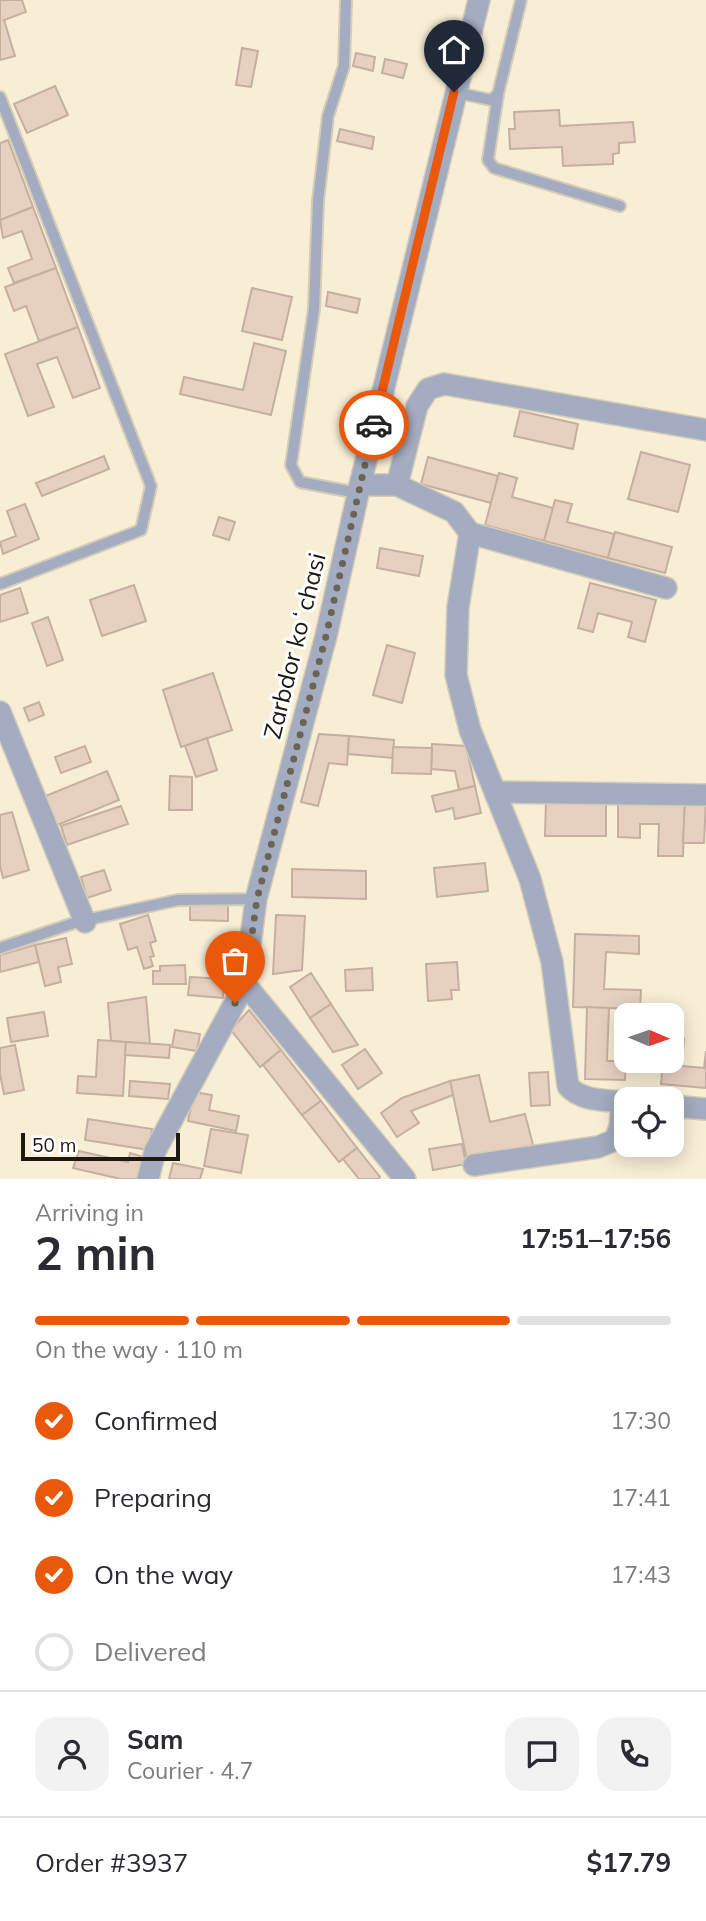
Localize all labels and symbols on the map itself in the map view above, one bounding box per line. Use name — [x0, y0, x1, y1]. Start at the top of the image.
pin — [424, 20, 484, 92]
courier — [339, 390, 409, 460]
street label: Zarbdor koʻchasi — [256, 550, 332, 742]
pin — [205, 931, 265, 1003]
north arrow — [614, 1003, 684, 1073]
scale bar — [21, 1130, 180, 1162]

